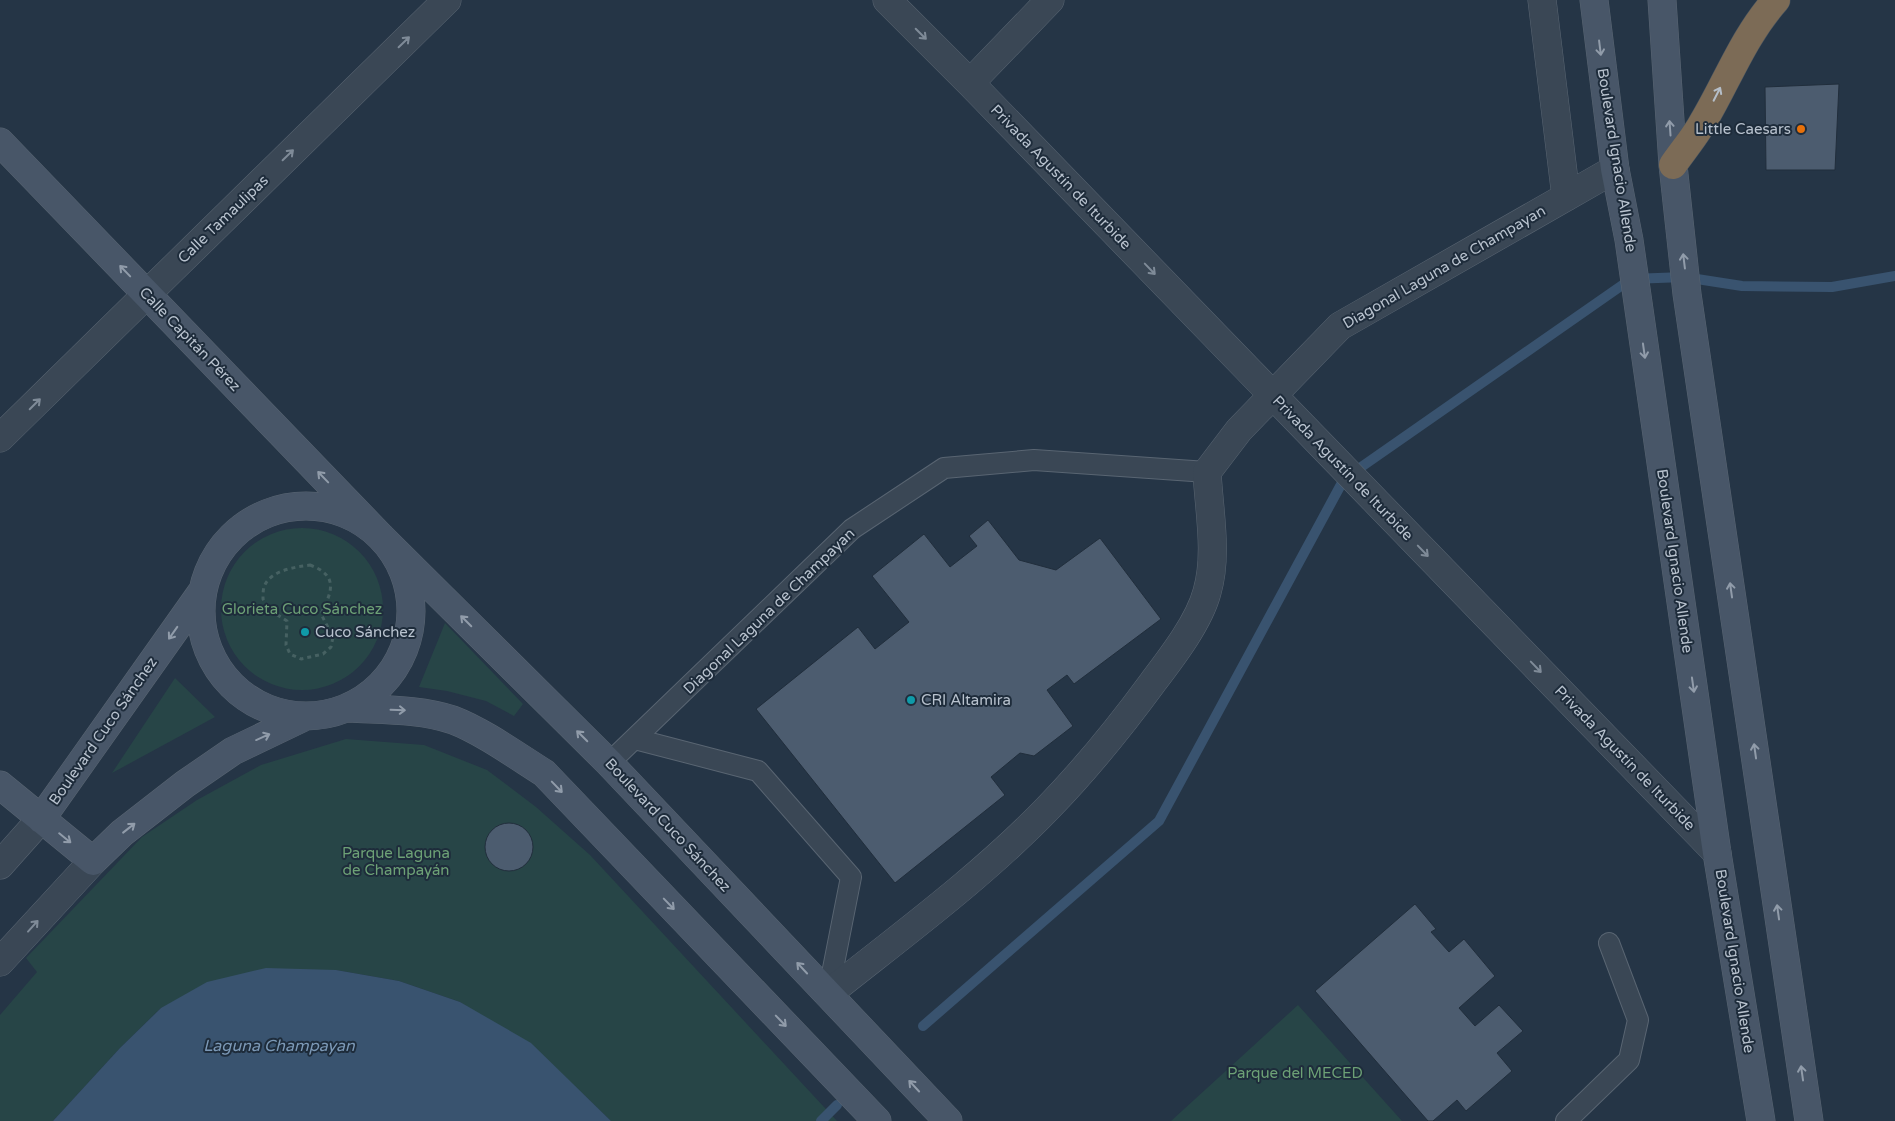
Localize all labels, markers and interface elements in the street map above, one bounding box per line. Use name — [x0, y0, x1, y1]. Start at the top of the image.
one-way arrow — [915, 28, 927, 41]
one-way arrow — [398, 36, 410, 48]
one-way arrow — [1595, 40, 1605, 56]
street label: Boulevard Ignacio Allende — [1594, 67, 1640, 253]
one-way arrow — [1713, 87, 1722, 102]
street label: Privada Agustín de Iturbide — [987, 101, 1135, 253]
one-way arrow — [1666, 120, 1675, 136]
place label: Little Caesars — [1695, 120, 1791, 138]
marker: Little Caesars — [1795, 123, 1807, 135]
one-way arrow — [282, 149, 294, 161]
street label: Calle Tamaulipas — [174, 171, 272, 267]
street label: Diagonal Laguna de Champayan — [1339, 201, 1549, 333]
one-way arrow — [1679, 254, 1689, 270]
one-way arrow — [1143, 262, 1155, 274]
one-way arrow — [119, 265, 131, 278]
street label: Calle Capitán Pérez — [136, 283, 244, 395]
one-way arrow — [1639, 342, 1649, 358]
street label: Privada Agustín de Iturbide — [1269, 392, 1417, 544]
one-way arrow — [28, 398, 41, 410]
street label: Boulevard Ignacio Allende — [1653, 468, 1697, 654]
one-way arrow — [317, 470, 329, 483]
street label: Diagonal Laguna de Champayan — [680, 524, 858, 698]
one-way arrow — [1417, 545, 1429, 557]
one-way arrow — [1726, 583, 1736, 599]
park label: Glorieta Cuco Sánchez — [222, 600, 382, 618]
one-way arrow — [461, 616, 473, 628]
place label: Cuco Sánchez — [315, 623, 415, 641]
one-way arrow — [168, 626, 178, 640]
marker: Cuco Sánchez — [299, 626, 311, 638]
street label: Boulevard Cuco Sánchez — [45, 654, 161, 808]
one-way arrow — [1530, 661, 1542, 673]
one-way arrow — [1688, 676, 1698, 692]
street label: Privada Agustín de Iturbide — [1551, 682, 1699, 834]
place label: CRI Altamira — [921, 691, 1011, 709]
marker: CRI Altamira — [905, 694, 917, 706]
one-way arrow — [390, 706, 406, 715]
one-way arrow — [576, 730, 588, 742]
one-way arrow — [255, 732, 270, 742]
one-way arrow — [1749, 744, 1759, 760]
street label: Boulevard Cuco Sánchez — [601, 754, 735, 896]
one-way arrow — [551, 780, 563, 793]
one-way arrow — [122, 822, 135, 833]
one-way arrow — [58, 832, 71, 843]
park label: Parque Laguna de Champayán — [342, 844, 450, 879]
street label: Boulevard Ignacio Allende — [1712, 868, 1758, 1054]
one-way arrow — [663, 898, 675, 910]
one-way arrow — [1773, 904, 1783, 920]
one-way arrow — [27, 920, 39, 932]
one-way arrow — [796, 961, 808, 974]
one-way arrow — [775, 1015, 787, 1028]
water label: Laguna Champayan — [203, 1036, 356, 1056]
park label: Parque del MECED — [1227, 1064, 1363, 1082]
one-way arrow — [1797, 1065, 1807, 1081]
one-way arrow — [908, 1079, 920, 1092]

